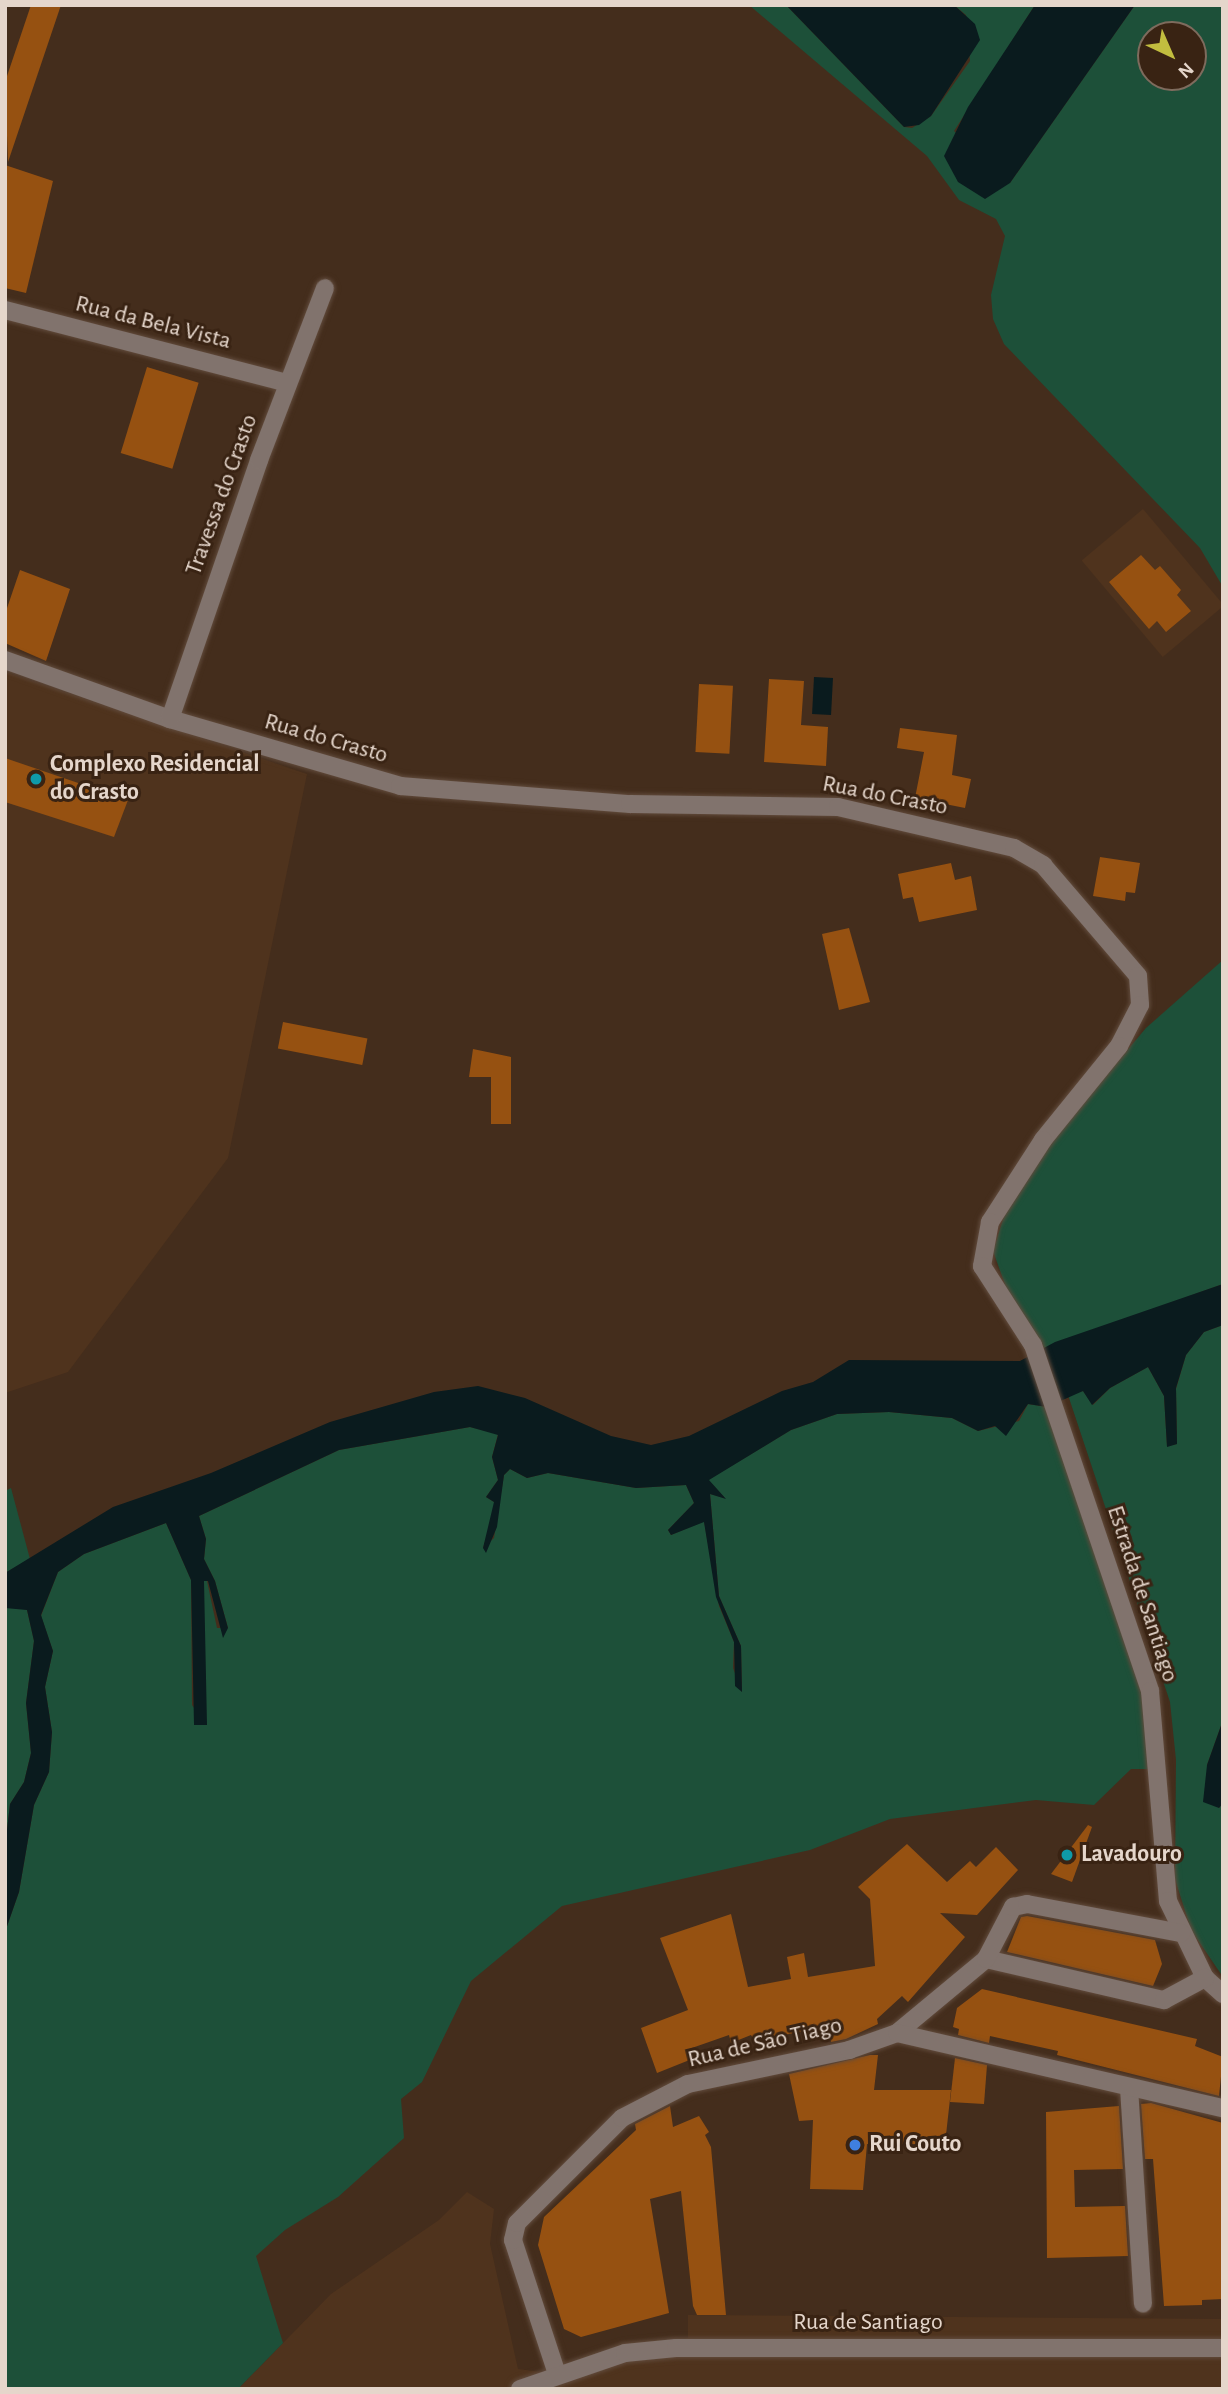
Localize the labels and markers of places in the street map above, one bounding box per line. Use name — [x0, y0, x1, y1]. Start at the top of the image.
place label: Complexo Residencial do Crasto — [50, 751, 260, 807]
marker: Complexo Residencial do Crasto — [28, 771, 44, 787]
place label: Lavadouro — [1081, 1841, 1182, 1869]
marker: Lavadouro — [1059, 1847, 1075, 1863]
place label: Rui Couto — [869, 2131, 961, 2159]
marker: Rui Couto — [847, 2137, 863, 2153]

